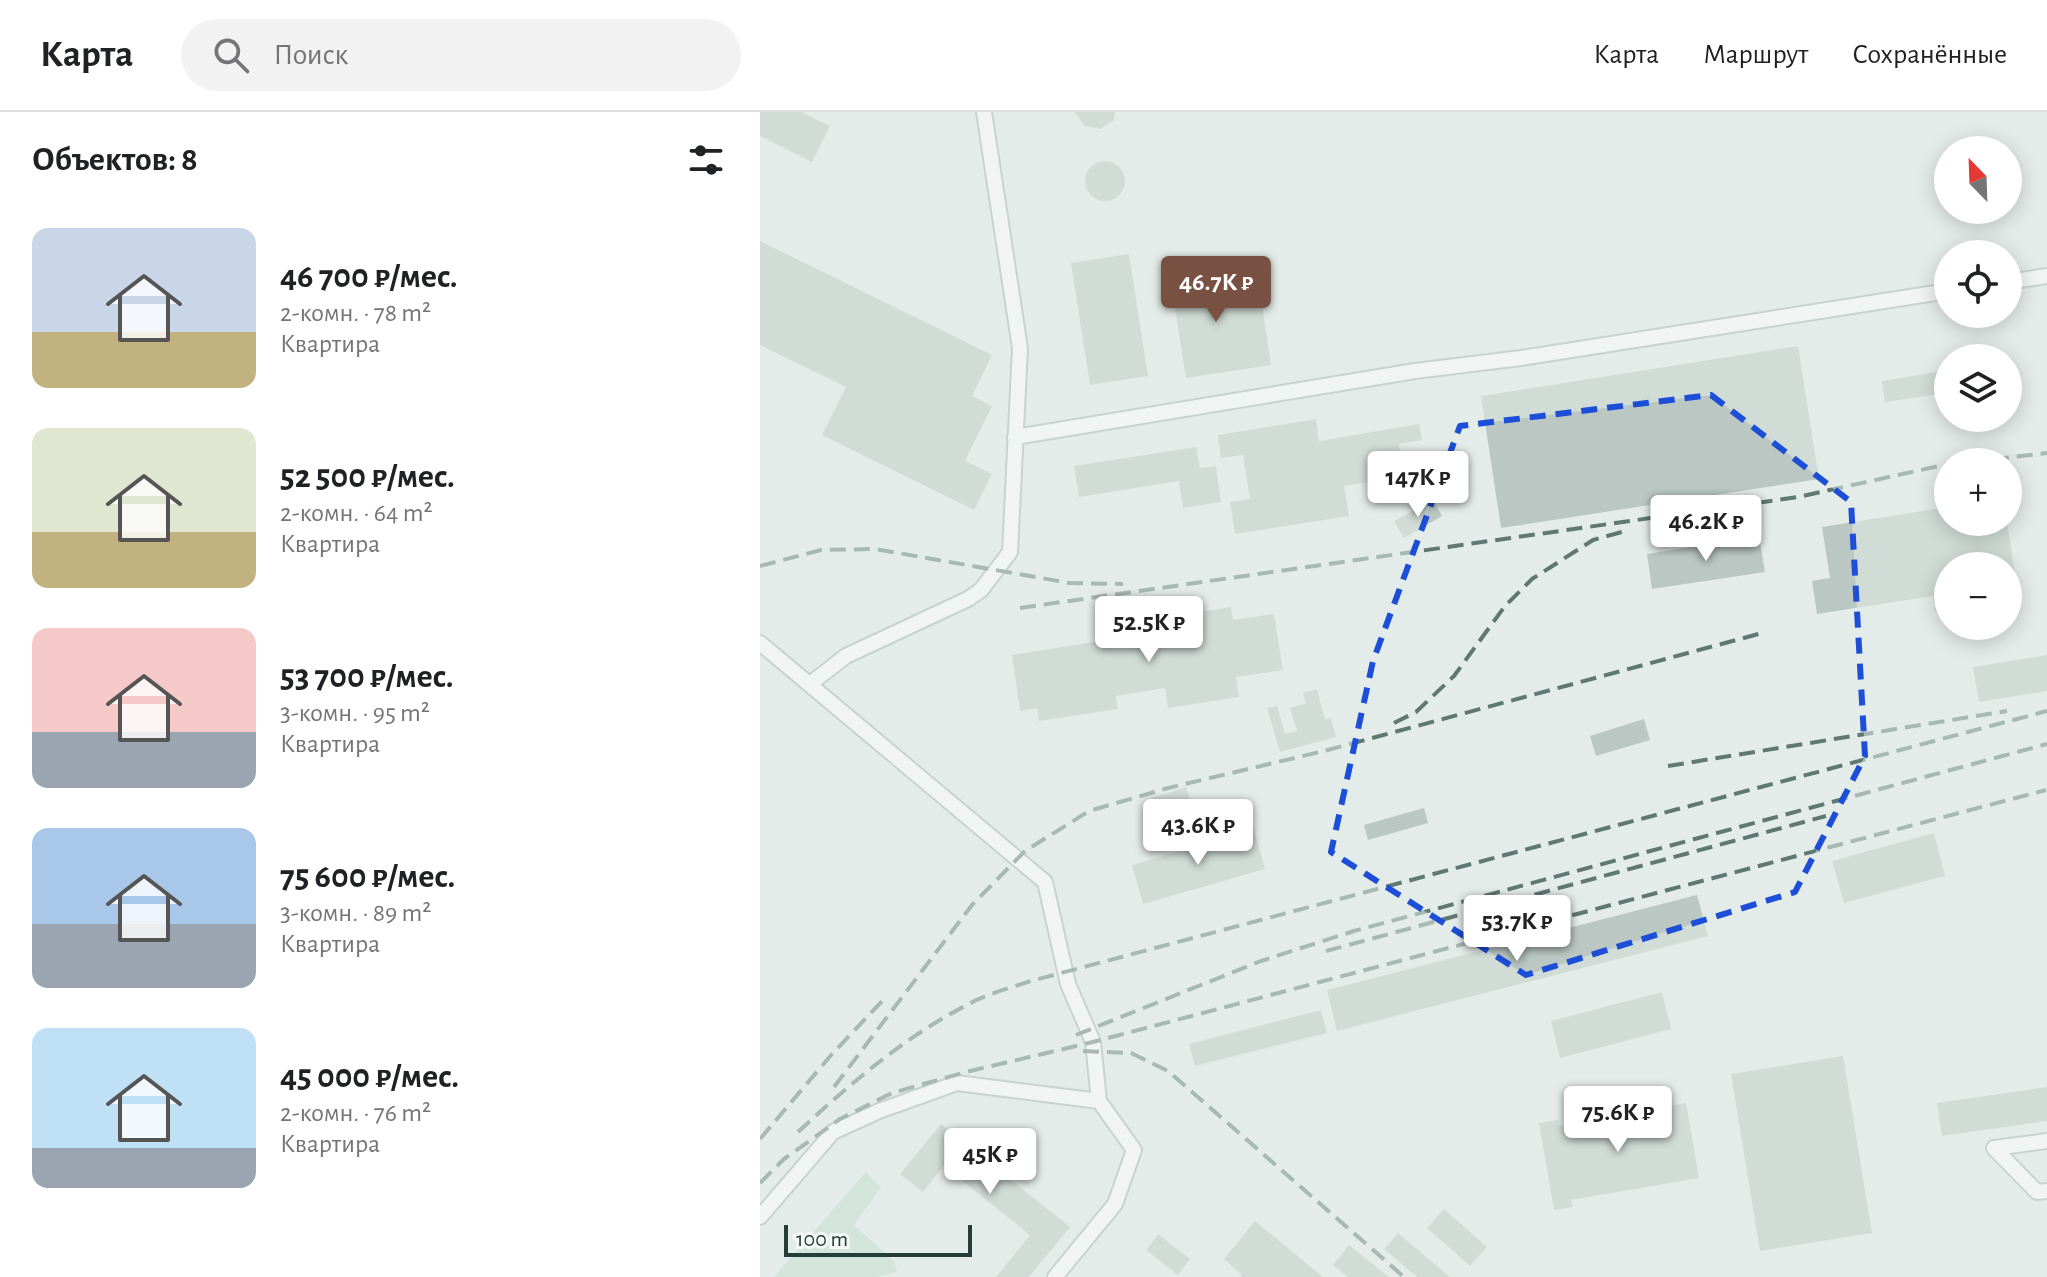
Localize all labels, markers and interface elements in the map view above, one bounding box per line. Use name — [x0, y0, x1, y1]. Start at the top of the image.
search box — [181, 19, 741, 91]
icon: search — [209, 33, 253, 77]
text: Карта — [40, 36, 133, 74]
text: Поиск — [273, 40, 348, 70]
text: Карта — [1593, 41, 1659, 69]
text: Маршрут — [1703, 41, 1808, 69]
text: Сохранённые — [1852, 41, 2007, 69]
north arrow — [1934, 136, 2022, 224]
map controls — [1934, 136, 2022, 640]
icon: filters — [684, 138, 728, 182]
text: Объектов: 8 — [32, 143, 198, 177]
button: locate — [1934, 240, 2022, 328]
pin: 46.7K ₽ — [1142, 256, 1290, 324]
icon: home — [96, 260, 192, 356]
text: 46 700 ₽/мес. — [280, 260, 458, 294]
text: 46.7K ₽ — [1179, 269, 1253, 295]
text: 2-комн. · 78 m² — [280, 300, 431, 326]
text: Квартира — [280, 331, 380, 357]
button: layers — [1934, 344, 2022, 432]
button: + — [1934, 448, 2022, 536]
pin: 147K ₽ — [1353, 451, 1483, 519]
icon: home — [96, 460, 192, 556]
text: 52 500 ₽/мес. — [280, 460, 455, 494]
text: 147K ₽ — [1386, 464, 1450, 490]
pin: 46.2K ₽ — [1632, 495, 1780, 563]
text: 2-комн. · 64 m² — [280, 500, 433, 526]
text: 46.2K ₽ — [1668, 508, 1744, 534]
text: Квартира — [280, 531, 380, 557]
button: − — [1934, 552, 2022, 640]
pin: 52.5K ₽ — [1075, 596, 1223, 664]
text: 52.5K ₽ — [1113, 609, 1185, 635]
icon: home — [96, 660, 192, 756]
text: 53 700 ₽/мес. — [280, 660, 453, 694]
text: 3-комн. · 95 m² — [280, 700, 430, 726]
text: Квартира — [280, 731, 380, 757]
pin: 43.6K ₽ — [1124, 799, 1272, 867]
text: 43.6K ₽ — [1161, 812, 1235, 838]
icon: home — [96, 860, 192, 956]
text: 75 600 ₽/мес. — [280, 860, 455, 894]
pin: 53.7K ₽ — [1443, 895, 1591, 963]
text: 3-комн. · 89 m² — [280, 900, 431, 926]
text: 53.7K ₽ — [1482, 908, 1552, 934]
text: Квартира — [280, 931, 380, 957]
icon: home — [96, 1060, 192, 1156]
text: 45 000 ₽/мес. — [280, 1060, 459, 1094]
pin: 75.6K ₽ — [1544, 1086, 1692, 1154]
text: 75.6K ₽ — [1582, 1099, 1654, 1125]
text: 2-комн. · 76 m² — [280, 1100, 431, 1126]
pin: 45K ₽ — [934, 1128, 1046, 1196]
text: Квартира — [280, 1131, 380, 1157]
text: 45K ₽ — [962, 1141, 1018, 1167]
scale bar — [784, 1221, 972, 1257]
text: 100 m — [796, 1228, 848, 1250]

